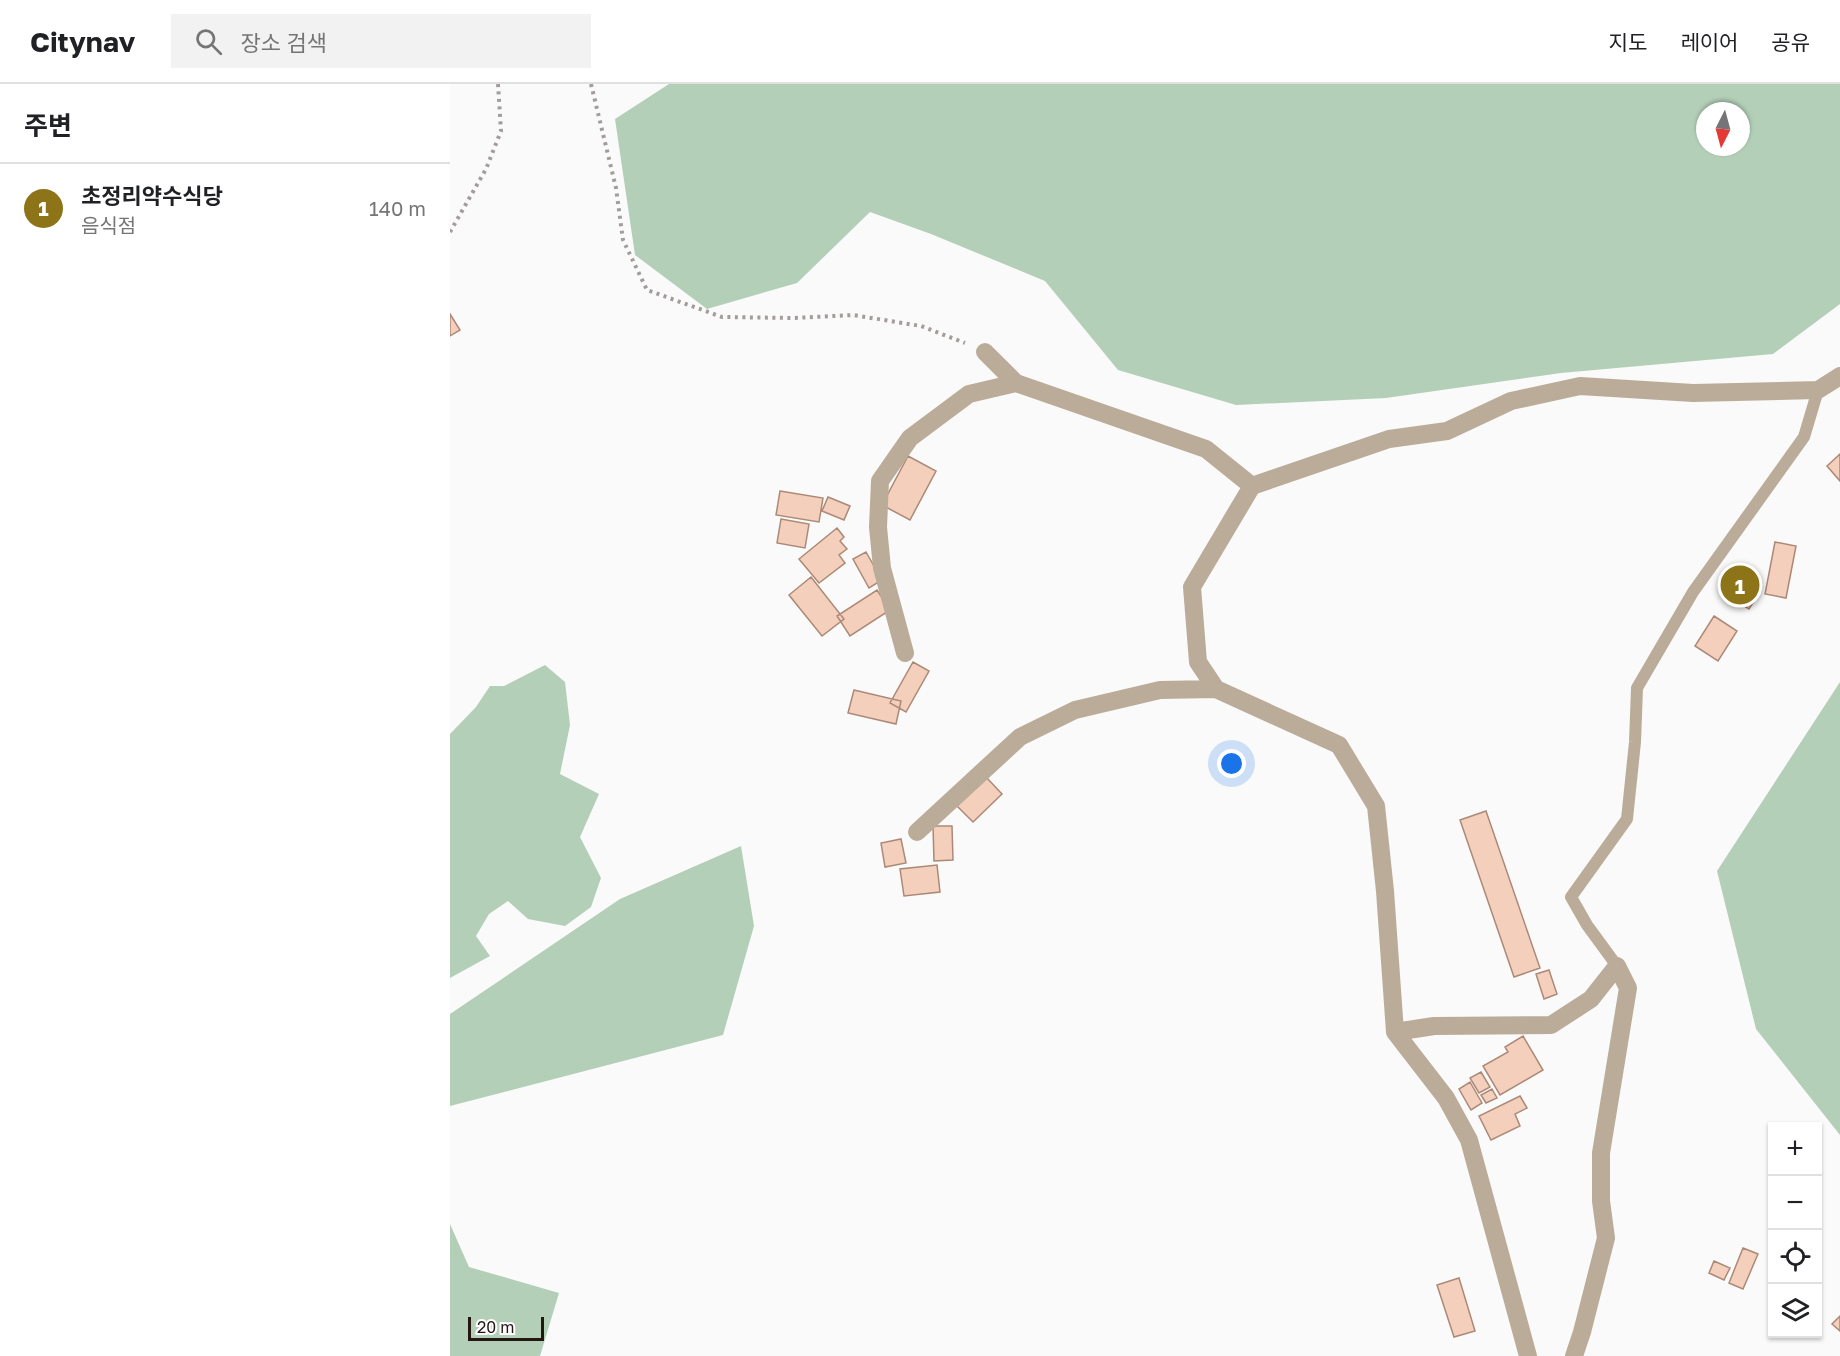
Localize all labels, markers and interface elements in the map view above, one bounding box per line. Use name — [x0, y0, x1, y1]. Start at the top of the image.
search box — [171, 14, 591, 68]
text: Citynav — [30, 25, 135, 58]
icon: search — [192, 25, 225, 58]
text: 장소 검색 — [240, 29, 327, 56]
text: 지도 — [1609, 29, 1647, 55]
text: 레이어 — [1680, 29, 1738, 55]
text: 공유 — [1771, 29, 1810, 55]
north arrow — [1696, 102, 1750, 156]
text: 주변 — [24, 110, 72, 141]
text: 초정리약수식당 — [81, 182, 223, 209]
text: 1 — [38, 196, 49, 220]
text: 140 m — [369, 196, 426, 220]
text: 음식점 — [81, 213, 136, 237]
pin: 1 — [1720, 562, 1760, 608]
your location — [1217, 749, 1246, 778]
map controls — [1768, 1122, 1822, 1338]
button: + — [1768, 1122, 1822, 1176]
button: − — [1768, 1176, 1822, 1230]
button: locate — [1768, 1230, 1822, 1284]
button: layers — [1768, 1284, 1822, 1338]
scale bar — [468, 1314, 544, 1342]
text: 20 m — [477, 1317, 514, 1337]

